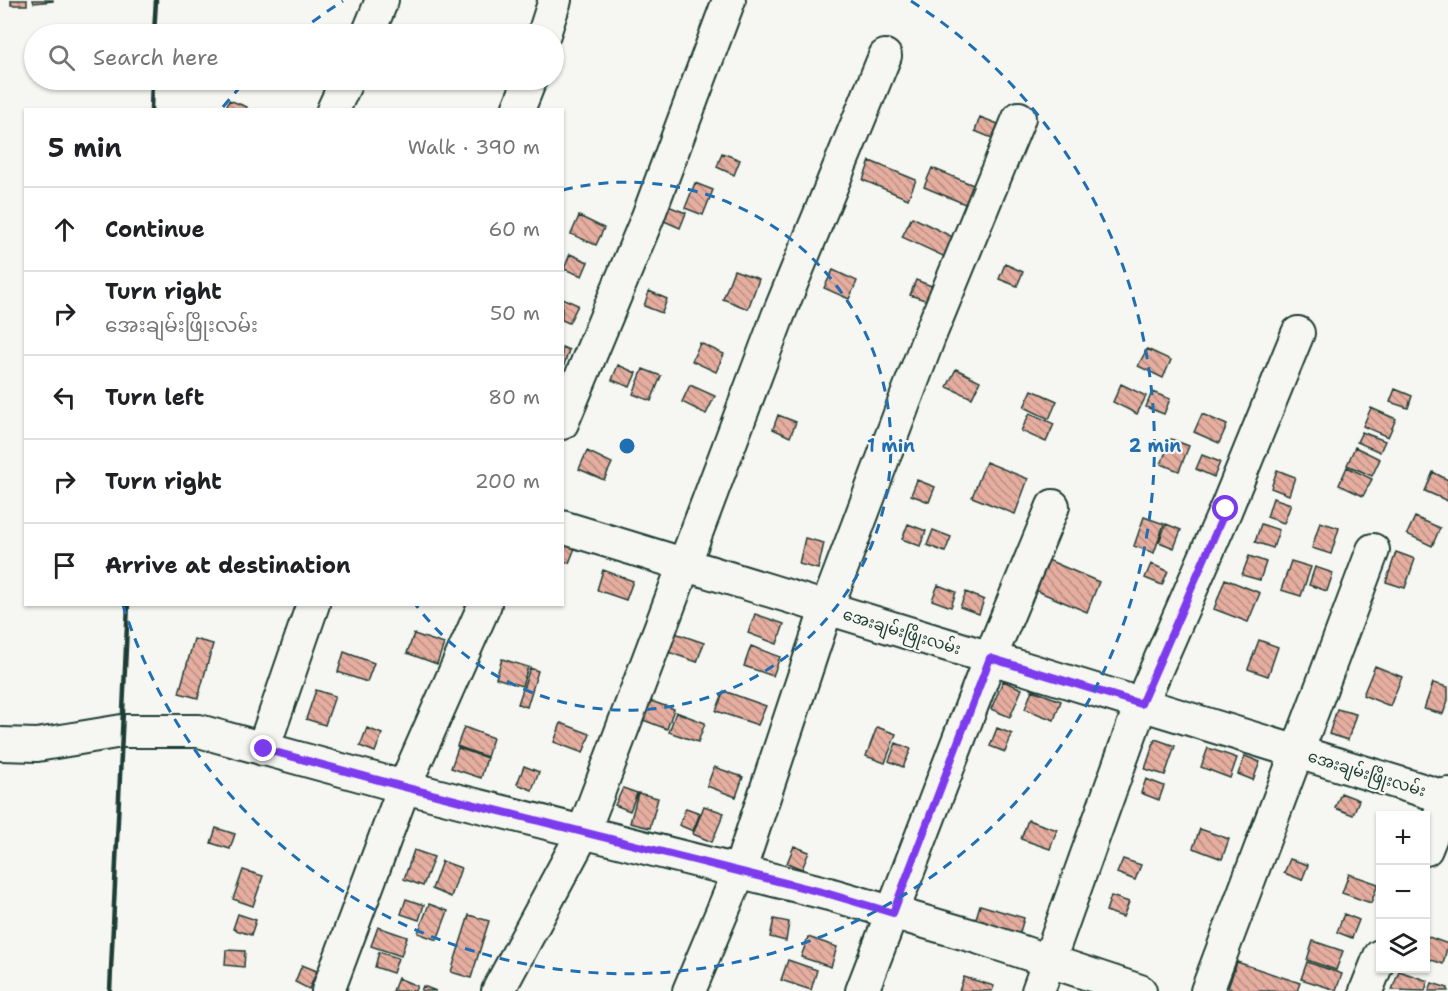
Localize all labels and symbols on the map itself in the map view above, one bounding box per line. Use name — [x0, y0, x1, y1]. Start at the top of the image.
text: 1 min — [867, 434, 915, 458]
text: 2 min — [1129, 434, 1181, 458]
centre of rings — [617, 436, 637, 456]
route start — [1212, 495, 1238, 521]
street label: အေးချမ်းဖြိုးလမ်း — [839, 603, 964, 662]
route end — [250, 735, 276, 761]
street label: အေးချမ်းဖြိုးလမ်း — [1304, 745, 1429, 804]

